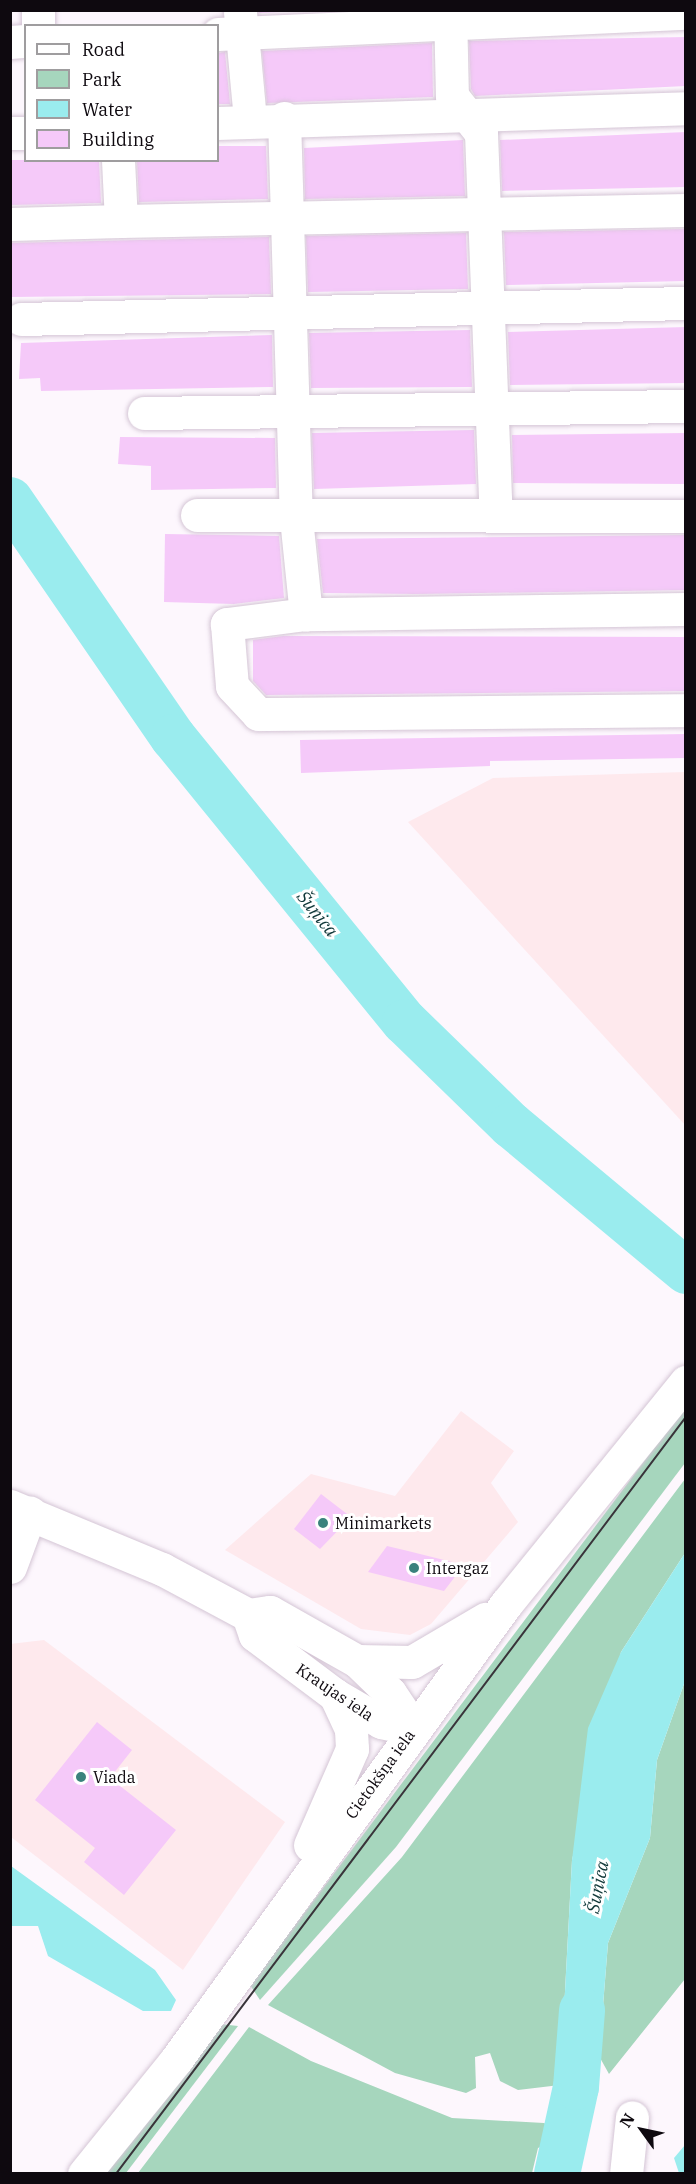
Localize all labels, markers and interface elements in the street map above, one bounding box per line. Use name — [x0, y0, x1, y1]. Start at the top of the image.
legend — [24, 24, 219, 162]
text: Road — [82, 38, 125, 61]
text: Park — [82, 68, 121, 91]
text: Water — [82, 98, 132, 121]
text: Building — [82, 128, 154, 151]
water label: Šuņica — [292, 887, 342, 941]
place label: Minimarkets — [335, 1513, 431, 1533]
marker: Minimarkets — [316, 1516, 330, 1530]
place label: Intergaz — [426, 1558, 489, 1578]
marker: Intergaz — [407, 1561, 421, 1575]
street label: Kraujas iela — [293, 1659, 377, 1725]
street label: Cietokšņa iela — [341, 1726, 419, 1822]
place label: Viada — [93, 1767, 136, 1787]
marker: Viada — [74, 1770, 88, 1784]
water label: Šuņica — [582, 1859, 614, 1915]
north arrow — [612, 2100, 672, 2160]
text: N — [615, 2109, 639, 2131]

